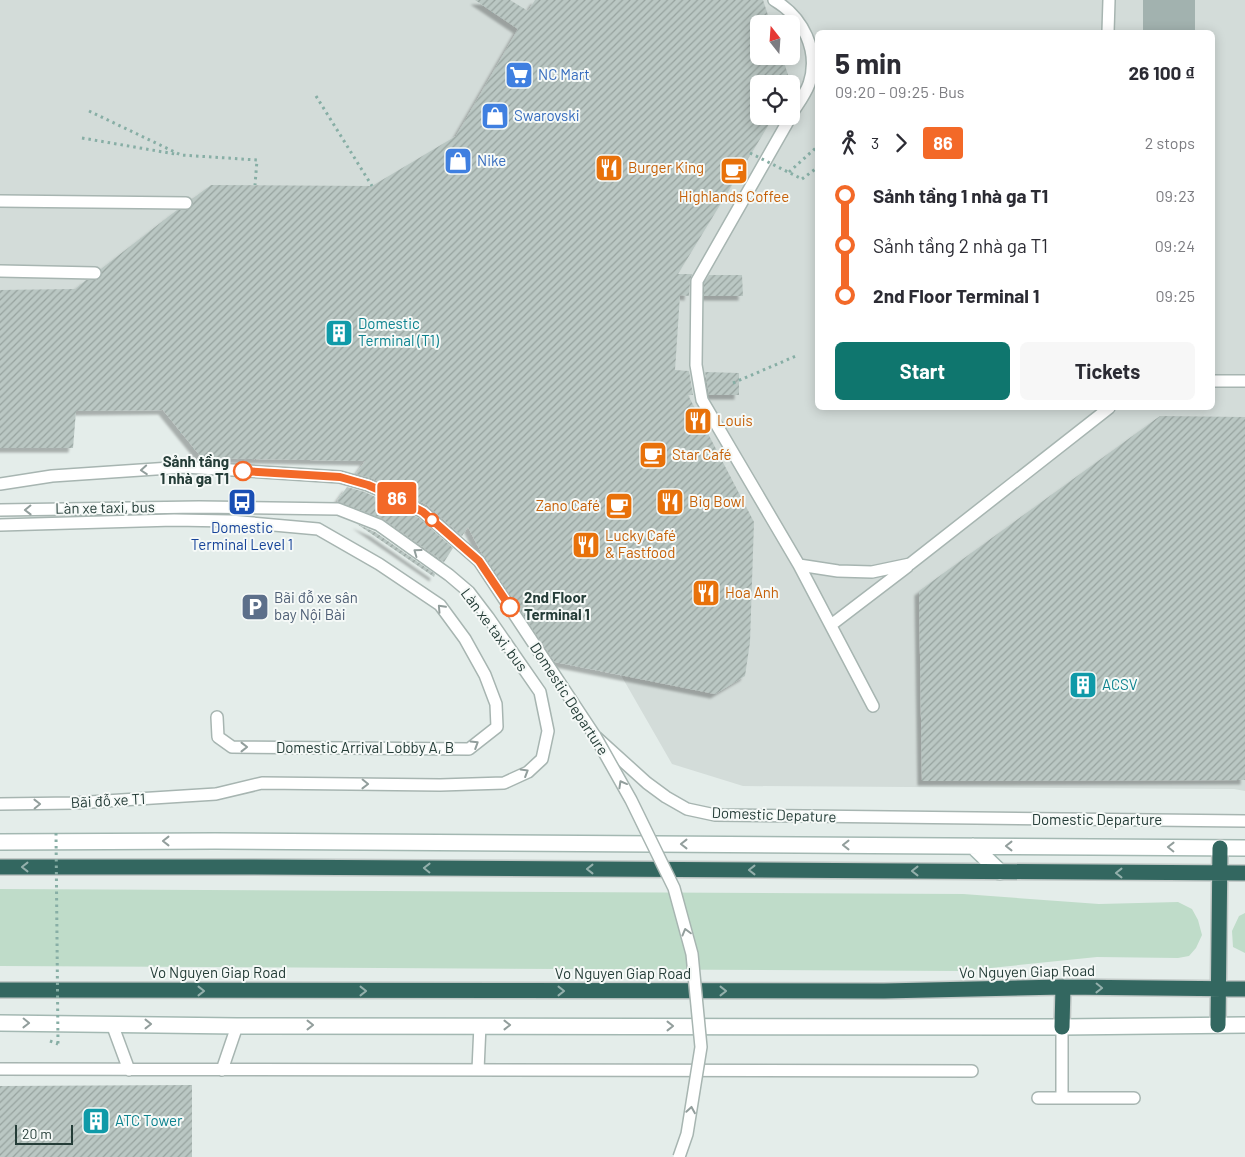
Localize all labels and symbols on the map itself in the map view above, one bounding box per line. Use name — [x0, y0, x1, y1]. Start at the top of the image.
north arrow — [750, 15, 800, 65]
supermarket icon: NC Mart — [504, 60, 534, 90]
place label: NC Mart — [538, 65, 590, 83]
shop icon: Swarovski — [480, 101, 510, 131]
place label: Swarovski — [514, 106, 580, 124]
shop icon: Nike — [443, 146, 473, 176]
place label: Nike — [477, 151, 506, 169]
restaurant icon: Burger King — [594, 153, 624, 183]
cafe icon: Highlands Coffee — [719, 156, 749, 186]
place label: Burger King — [628, 158, 704, 176]
place label: Highlands Coffee — [679, 187, 789, 205]
place label: Domestic Terminal (T1) — [358, 314, 439, 349]
building icon: Domestic Terminal (T1) — [324, 318, 354, 348]
restaurant icon: Louis — [683, 406, 713, 436]
place label: Louis — [717, 411, 753, 429]
cafe icon: Star Café — [638, 440, 668, 470]
place label: Star Café — [672, 445, 732, 463]
place label: Sảnh tầng 1 nhà ga T1 — [160, 452, 229, 487]
marker: Sảnh tầng 1 nhà ga T1 — [233, 461, 253, 481]
one-way arrow — [140, 464, 148, 475]
line badge: 86 — [374, 482, 420, 514]
bus stop icon: Domestic Terminal Level 1 — [227, 487, 257, 517]
restaurant icon: Big Bowl — [655, 487, 685, 517]
cafe icon: Zano Café — [604, 491, 634, 521]
place label: Big Bowl — [689, 492, 745, 510]
place label: Zano Café — [536, 496, 600, 514]
street label: Làn xe taxi, bus — [55, 497, 155, 517]
one-way arrow — [23, 504, 31, 515]
unlabelled marker — [425, 513, 439, 527]
place label: Domestic Terminal Level 1 — [191, 518, 293, 553]
place label: Lucky Café & Fastfood — [605, 526, 676, 561]
restaurant icon: Lucky Café & Fastfood — [571, 530, 601, 560]
one-way arrow — [413, 549, 423, 558]
restaurant icon: Hoa Anh — [691, 578, 721, 608]
place label: Hoa Anh — [725, 583, 779, 601]
street label: Làn xe taxi, bus — [458, 584, 532, 675]
place label: Bãi đỗ xe sân bay Nội Bài — [274, 588, 358, 623]
place label: 2nd Floor Terminal 1 — [524, 588, 590, 623]
parking icon: Bãi đỗ xe sân bay Nội Bài — [240, 592, 270, 622]
marker: 2nd Floor Terminal 1 — [500, 597, 520, 617]
one-way arrow — [438, 604, 447, 613]
street label: Domestic Departure — [527, 639, 613, 758]
building icon: ACSV — [1068, 670, 1098, 700]
place label: ACSV — [1102, 675, 1138, 693]
street label: Domestic Arrival Lobby A, B — [276, 738, 454, 756]
one-way arrow — [469, 741, 479, 750]
one-way arrow — [240, 742, 248, 752]
one-way arrow — [519, 769, 528, 779]
one-way arrow — [362, 779, 369, 789]
one-way arrow — [618, 780, 628, 789]
street label: Bãi đỗ xe T1 — [70, 789, 146, 811]
one-way arrow — [34, 799, 41, 809]
street label: Domestic Depature — [711, 803, 837, 825]
street label: Domestic Departure — [1032, 810, 1162, 828]
one-way arrow — [162, 836, 170, 846]
one-way arrow — [680, 839, 688, 849]
one-way arrow — [842, 840, 850, 850]
one-way arrow — [1005, 841, 1012, 851]
one-way arrow — [1167, 842, 1175, 853]
one-way arrow — [20, 862, 28, 872]
one-way arrow — [423, 863, 430, 873]
one-way arrow — [585, 864, 593, 874]
one-way arrow — [748, 865, 756, 875]
one-way arrow — [910, 866, 918, 877]
one-way arrow — [1114, 868, 1122, 878]
one-way arrow — [681, 927, 692, 936]
street label: Vo Nguyen Giap Road — [959, 961, 1095, 981]
street label: Vo Nguyen Giap Road — [150, 963, 286, 981]
street label: Vo Nguyen Giap Road — [555, 964, 691, 982]
one-way arrow — [1096, 983, 1103, 993]
one-way arrow — [198, 986, 205, 996]
one-way arrow — [360, 986, 368, 996]
one-way arrow — [558, 986, 565, 996]
one-way arrow — [720, 986, 728, 996]
one-way arrow — [23, 1018, 31, 1028]
one-way arrow — [144, 1019, 152, 1029]
one-way arrow — [306, 1020, 314, 1030]
one-way arrow — [504, 1020, 512, 1030]
one-way arrow — [666, 1021, 674, 1031]
building icon: ATC Tower — [81, 1106, 111, 1136]
one-way arrow — [686, 1106, 696, 1114]
place label: ATC Tower — [115, 1111, 183, 1129]
scale bar — [15, 1122, 72, 1145]

